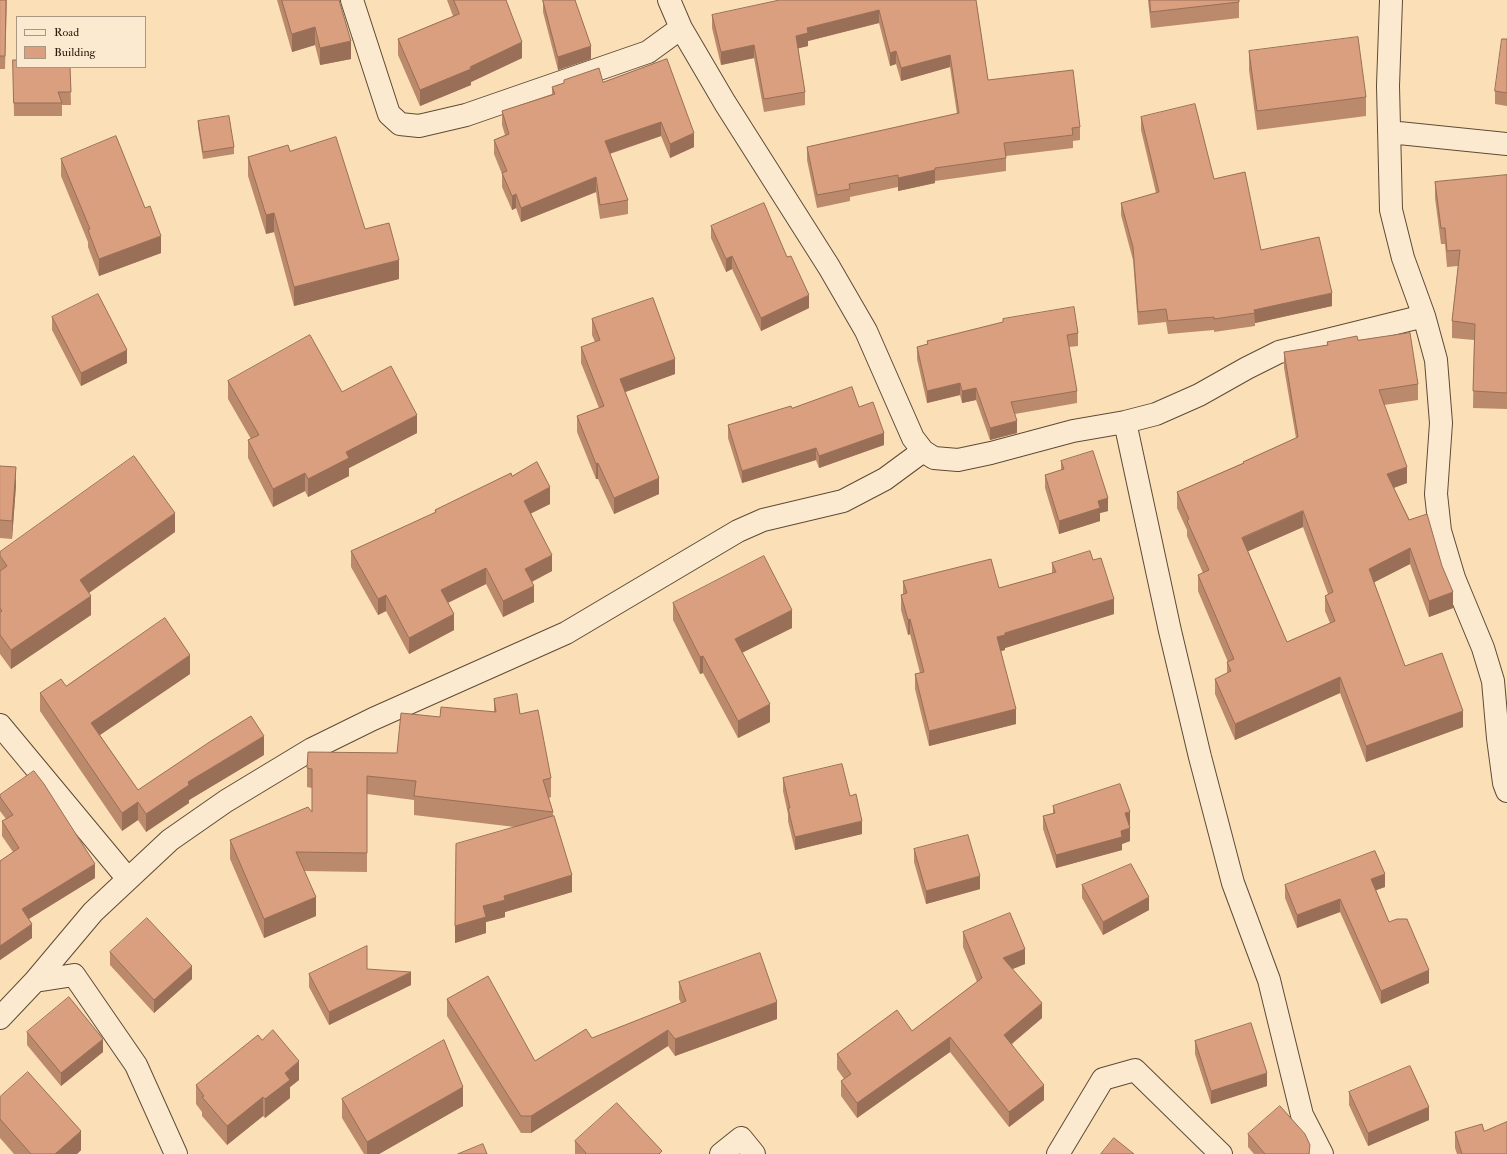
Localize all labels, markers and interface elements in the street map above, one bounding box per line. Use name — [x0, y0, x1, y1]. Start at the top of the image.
legend — [16, 16, 146, 68]
text: Road — [54, 25, 79, 40]
text: Building — [54, 45, 95, 60]

